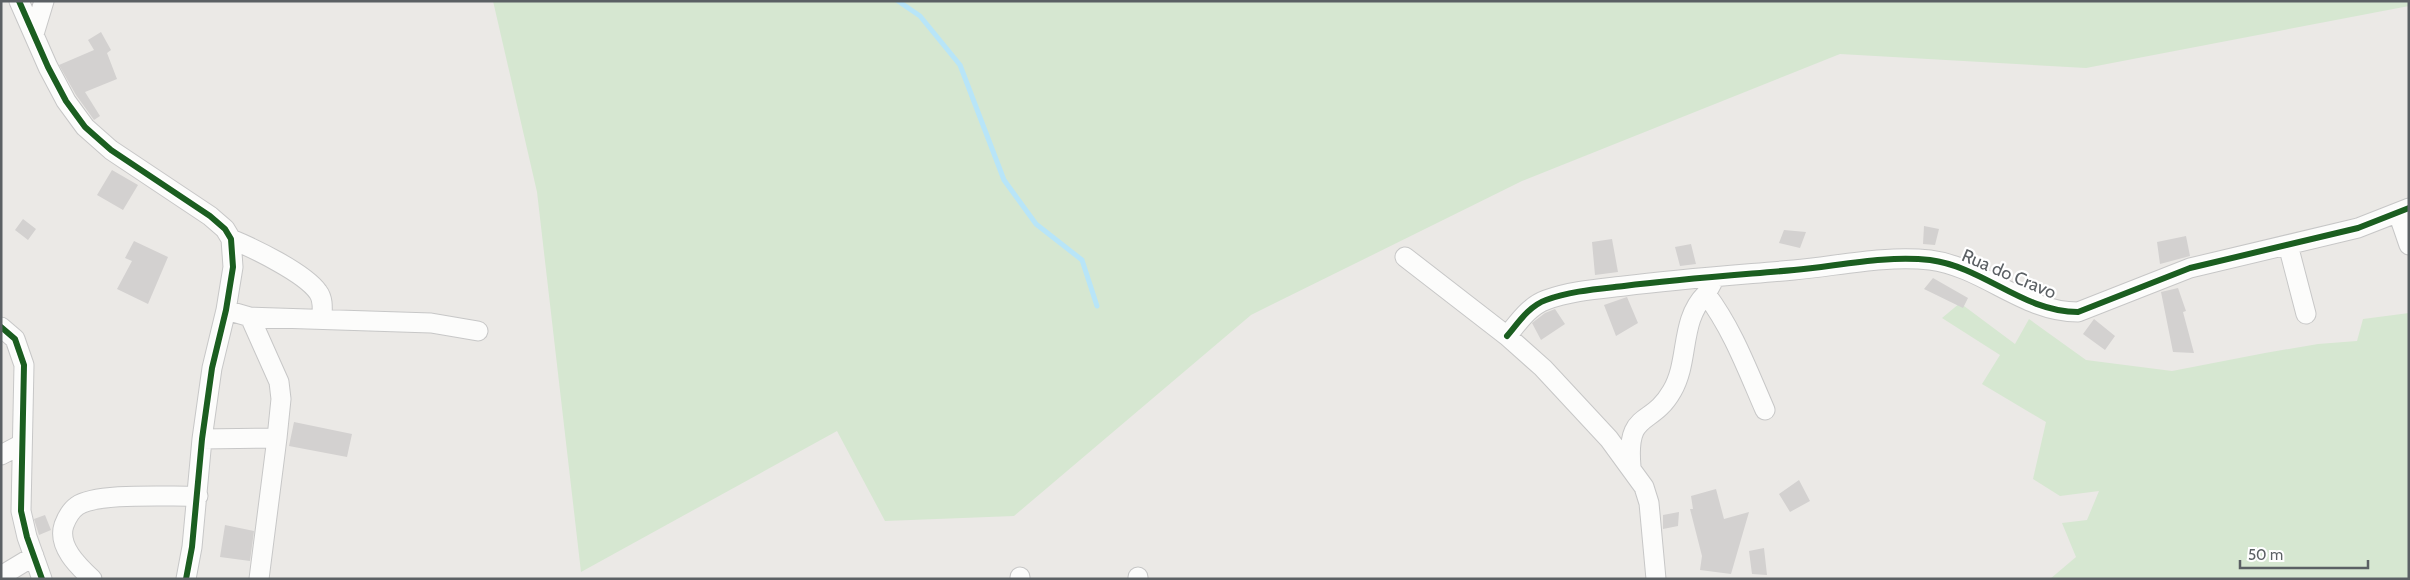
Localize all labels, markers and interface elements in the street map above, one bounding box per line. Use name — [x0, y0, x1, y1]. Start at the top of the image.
street label: Rua do Cravo — [1959, 244, 2059, 304]
scale bar — [2240, 538, 2368, 570]
text: 50 m — [2248, 546, 2283, 564]

